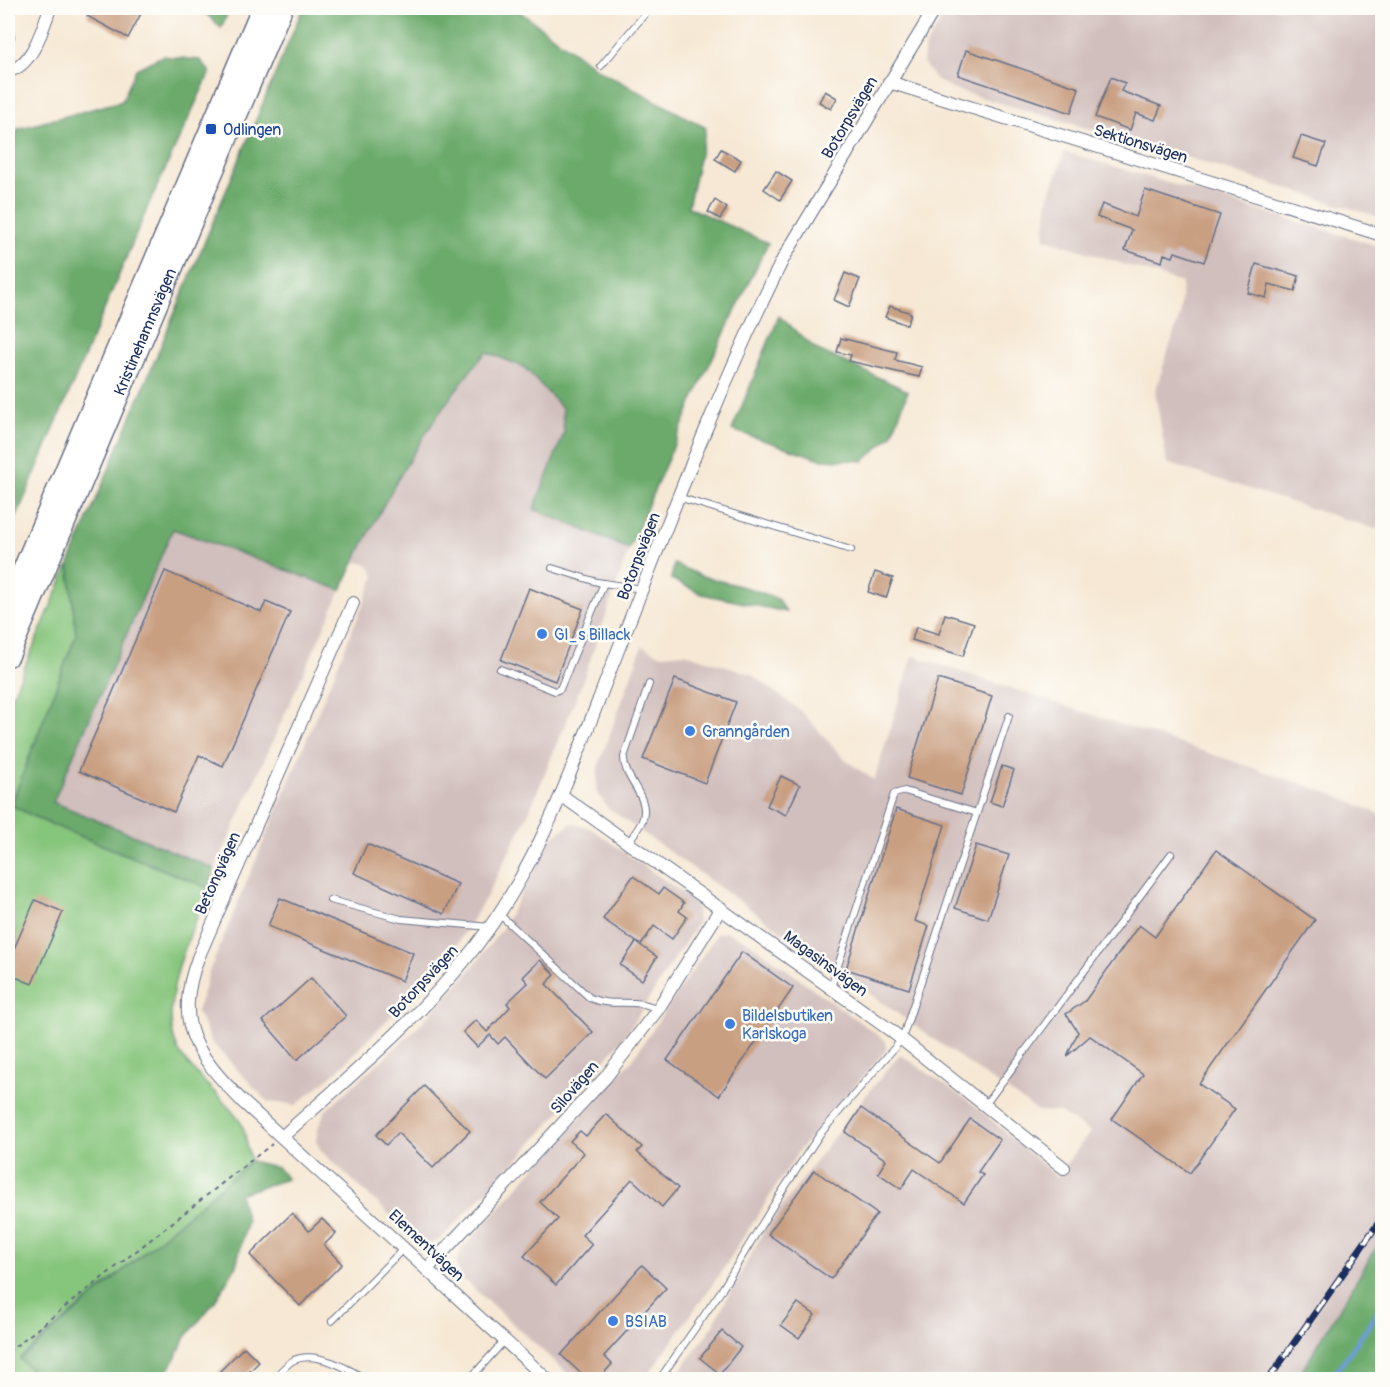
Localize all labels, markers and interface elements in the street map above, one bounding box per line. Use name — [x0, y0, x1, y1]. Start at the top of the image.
street label: Botorpsvägen — [817, 73, 882, 162]
place label: Odlingen — [223, 120, 281, 140]
street label: Sektionsvägen — [1091, 120, 1190, 168]
marker: Odlingen — [204, 122, 218, 136]
street label: Kristinehamnsvägen — [110, 265, 181, 399]
street label: Botorpsvägen — [613, 510, 665, 603]
place label: Gl_s Billack — [554, 625, 631, 645]
marker: Gl_s Billack — [535, 627, 549, 641]
place label: Granngården — [702, 722, 790, 742]
marker: Granngården — [683, 724, 697, 738]
street label: Betongvägen — [191, 829, 245, 918]
street label: Magasinsvägen — [779, 926, 872, 1001]
street label: Botorpsvägen — [385, 941, 463, 1022]
place label: Bildelsbutiken Karlskoga — [742, 1006, 833, 1044]
marker: Bildelsbutiken Karlskoga — [723, 1017, 737, 1031]
street label: Silovägen — [546, 1057, 603, 1118]
street label: Elementvägen — [384, 1206, 468, 1286]
place label: BSIAB — [625, 1312, 667, 1332]
marker: BSIAB — [606, 1314, 620, 1328]

